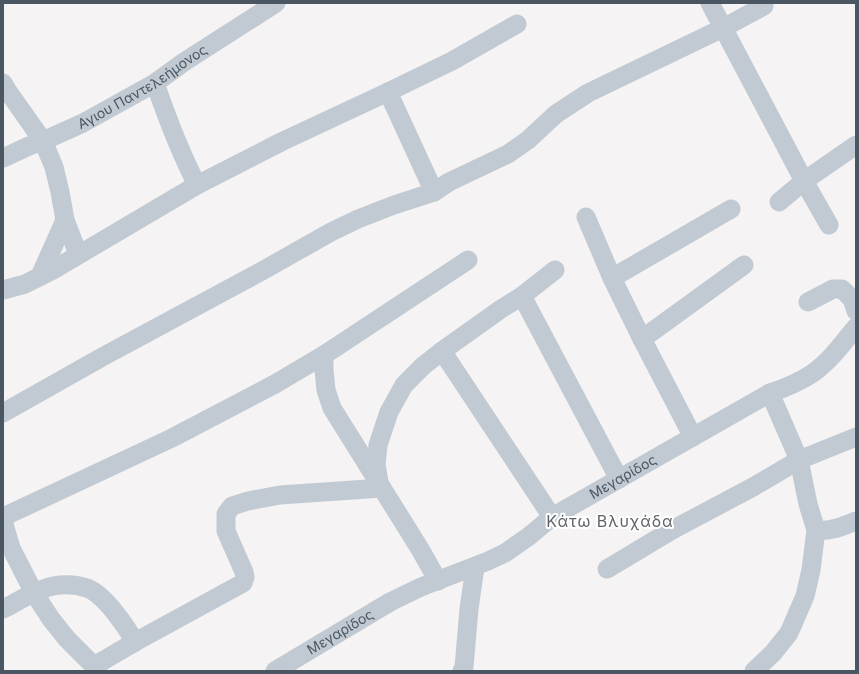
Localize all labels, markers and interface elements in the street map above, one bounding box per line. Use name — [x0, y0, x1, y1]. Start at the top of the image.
street label: Αγιου Παντελεήμονος — [75, 40, 210, 132]
street label: Μεγαρίδος — [586, 450, 659, 502]
district label: Κάτω Βλυχάδα — [546, 511, 674, 531]
street label: Μεγαρίδος — [304, 605, 376, 658]

